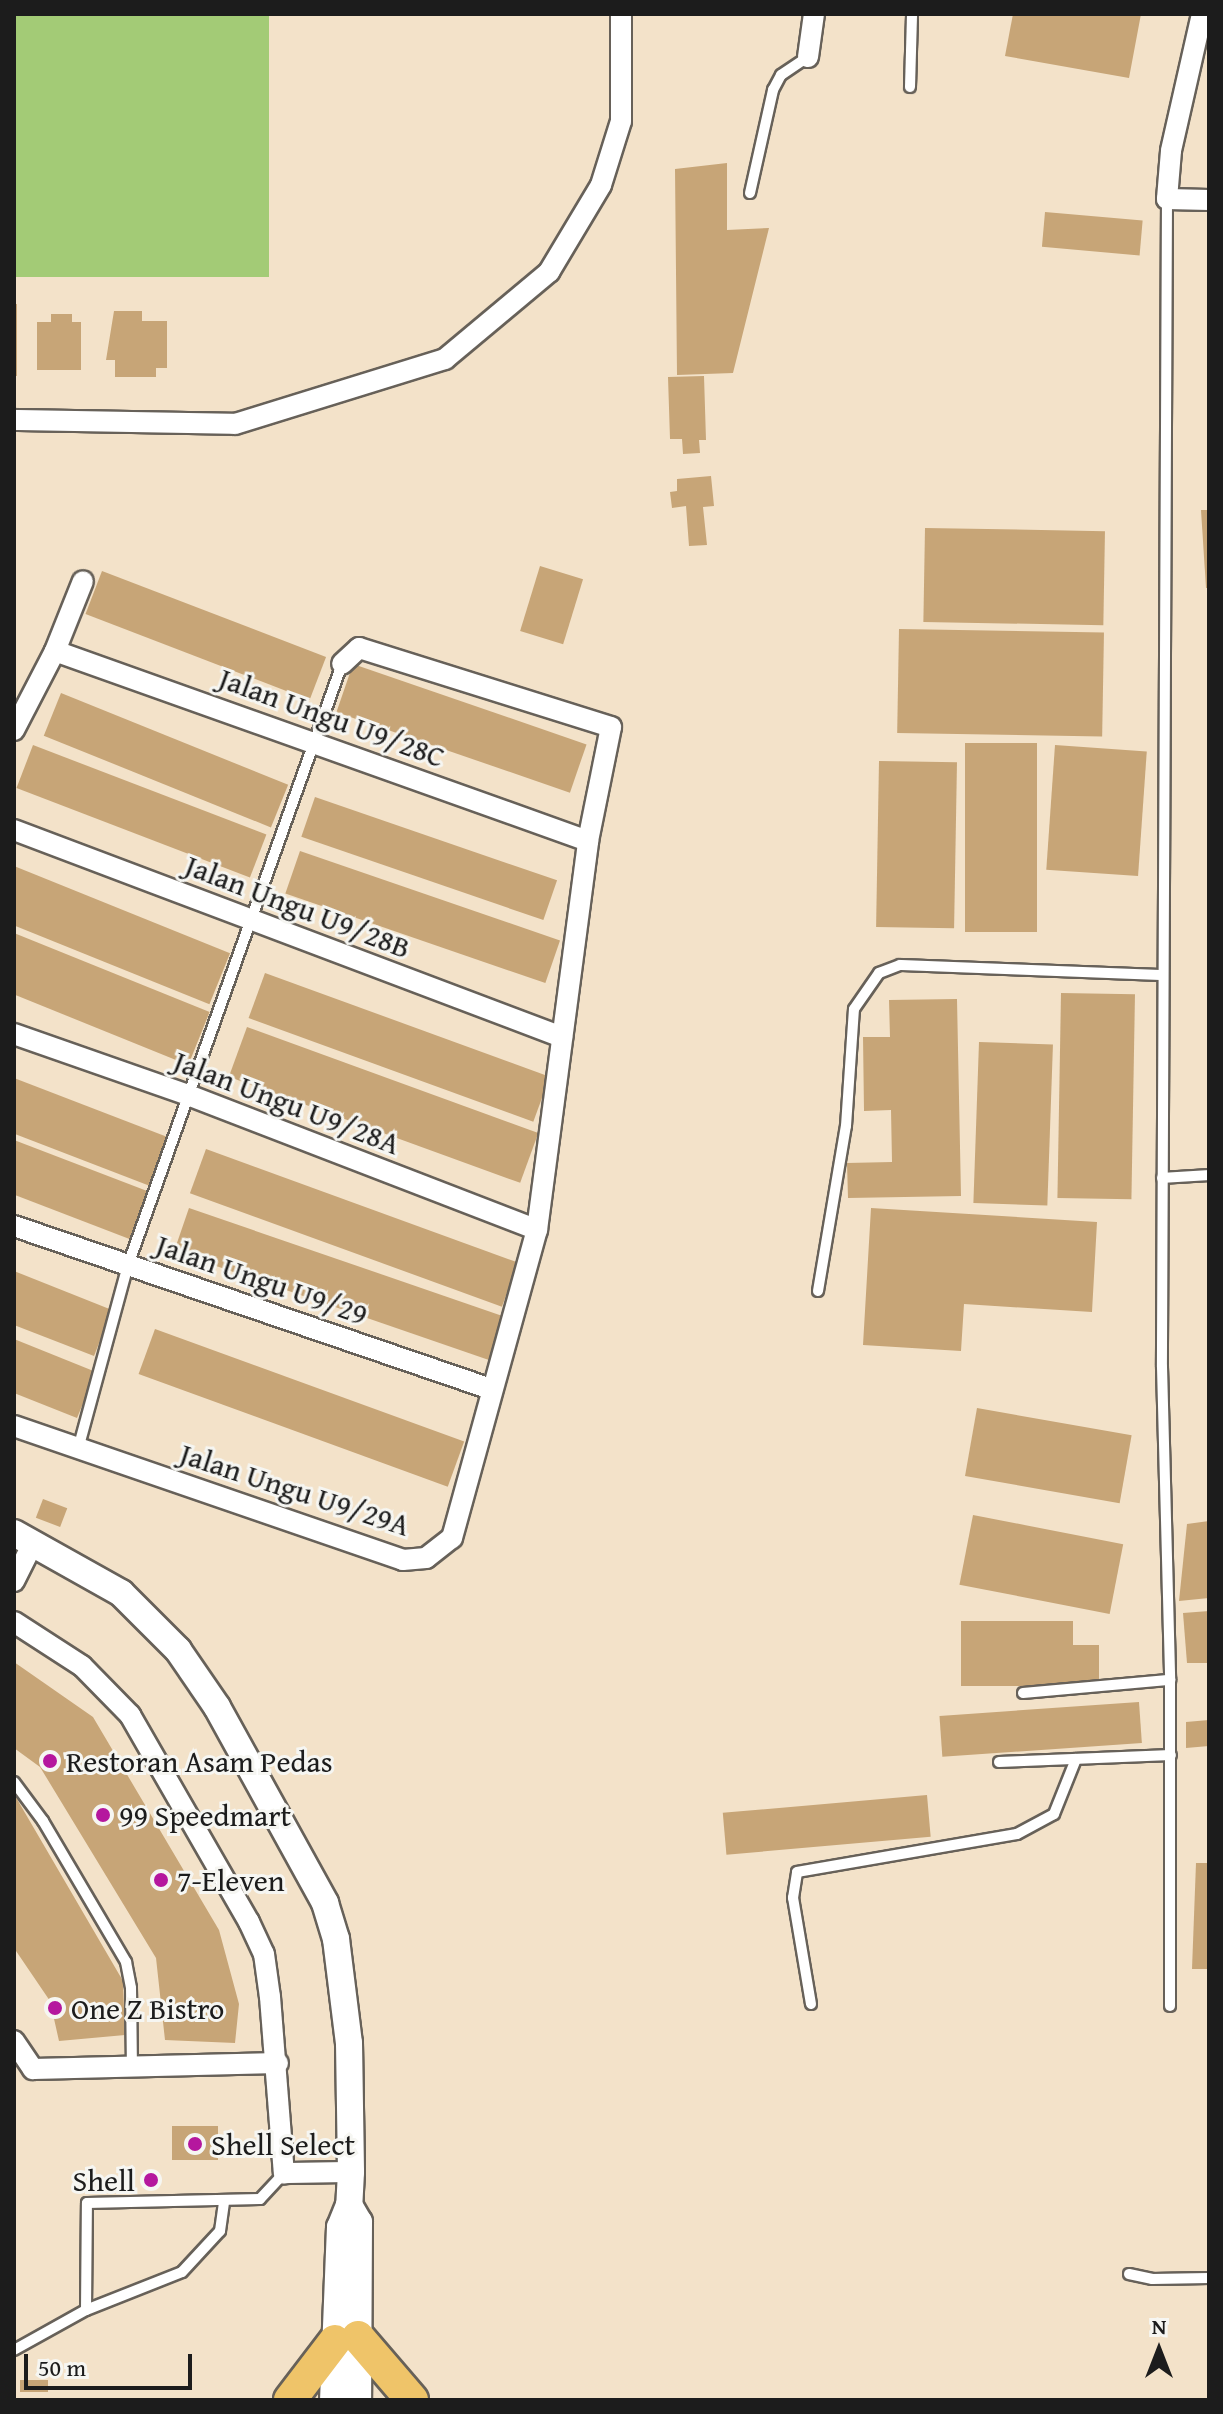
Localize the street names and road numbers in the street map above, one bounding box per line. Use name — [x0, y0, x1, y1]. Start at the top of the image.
street label: Jalan Ungu U9/28C — [214, 659, 450, 775]
street label: Jalan Ungu U9/28B — [180, 846, 416, 966]
street label: Jalan Ungu U9/28A — [169, 1042, 405, 1162]
street label: Jalan Ungu U9/29 — [152, 1226, 372, 1332]
street label: Jalan Ungu U9/29A — [176, 1435, 414, 1543]

